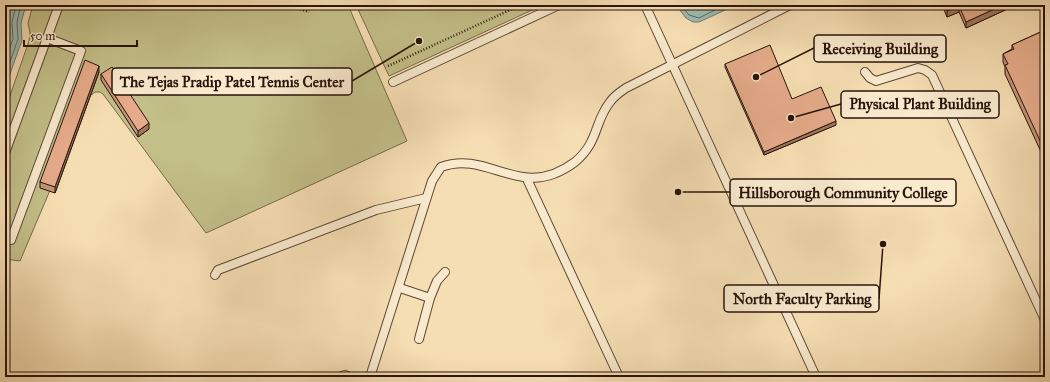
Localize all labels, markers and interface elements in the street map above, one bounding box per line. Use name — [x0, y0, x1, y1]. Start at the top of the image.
scale bar — [24, 22, 137, 48]
text: 50 m — [30, 29, 55, 43]
callout: Receiving Building — [814, 35, 946, 62]
text: Receiving Building — [822, 40, 939, 59]
callout: The Tejas Pradip Patel Tennis Center — [112, 68, 352, 95]
text: The Tejas Pradip Patel Tennis Center — [119, 73, 345, 92]
callout: Physical Plant Building — [841, 91, 999, 118]
text: Physical Plant Building — [849, 95, 992, 114]
callout: Hillsborough Community College — [730, 179, 956, 206]
text: Hillsborough Community College — [738, 184, 948, 203]
callout: North Faculty Parking — [724, 285, 879, 312]
text: North Faculty Parking — [733, 290, 872, 309]

